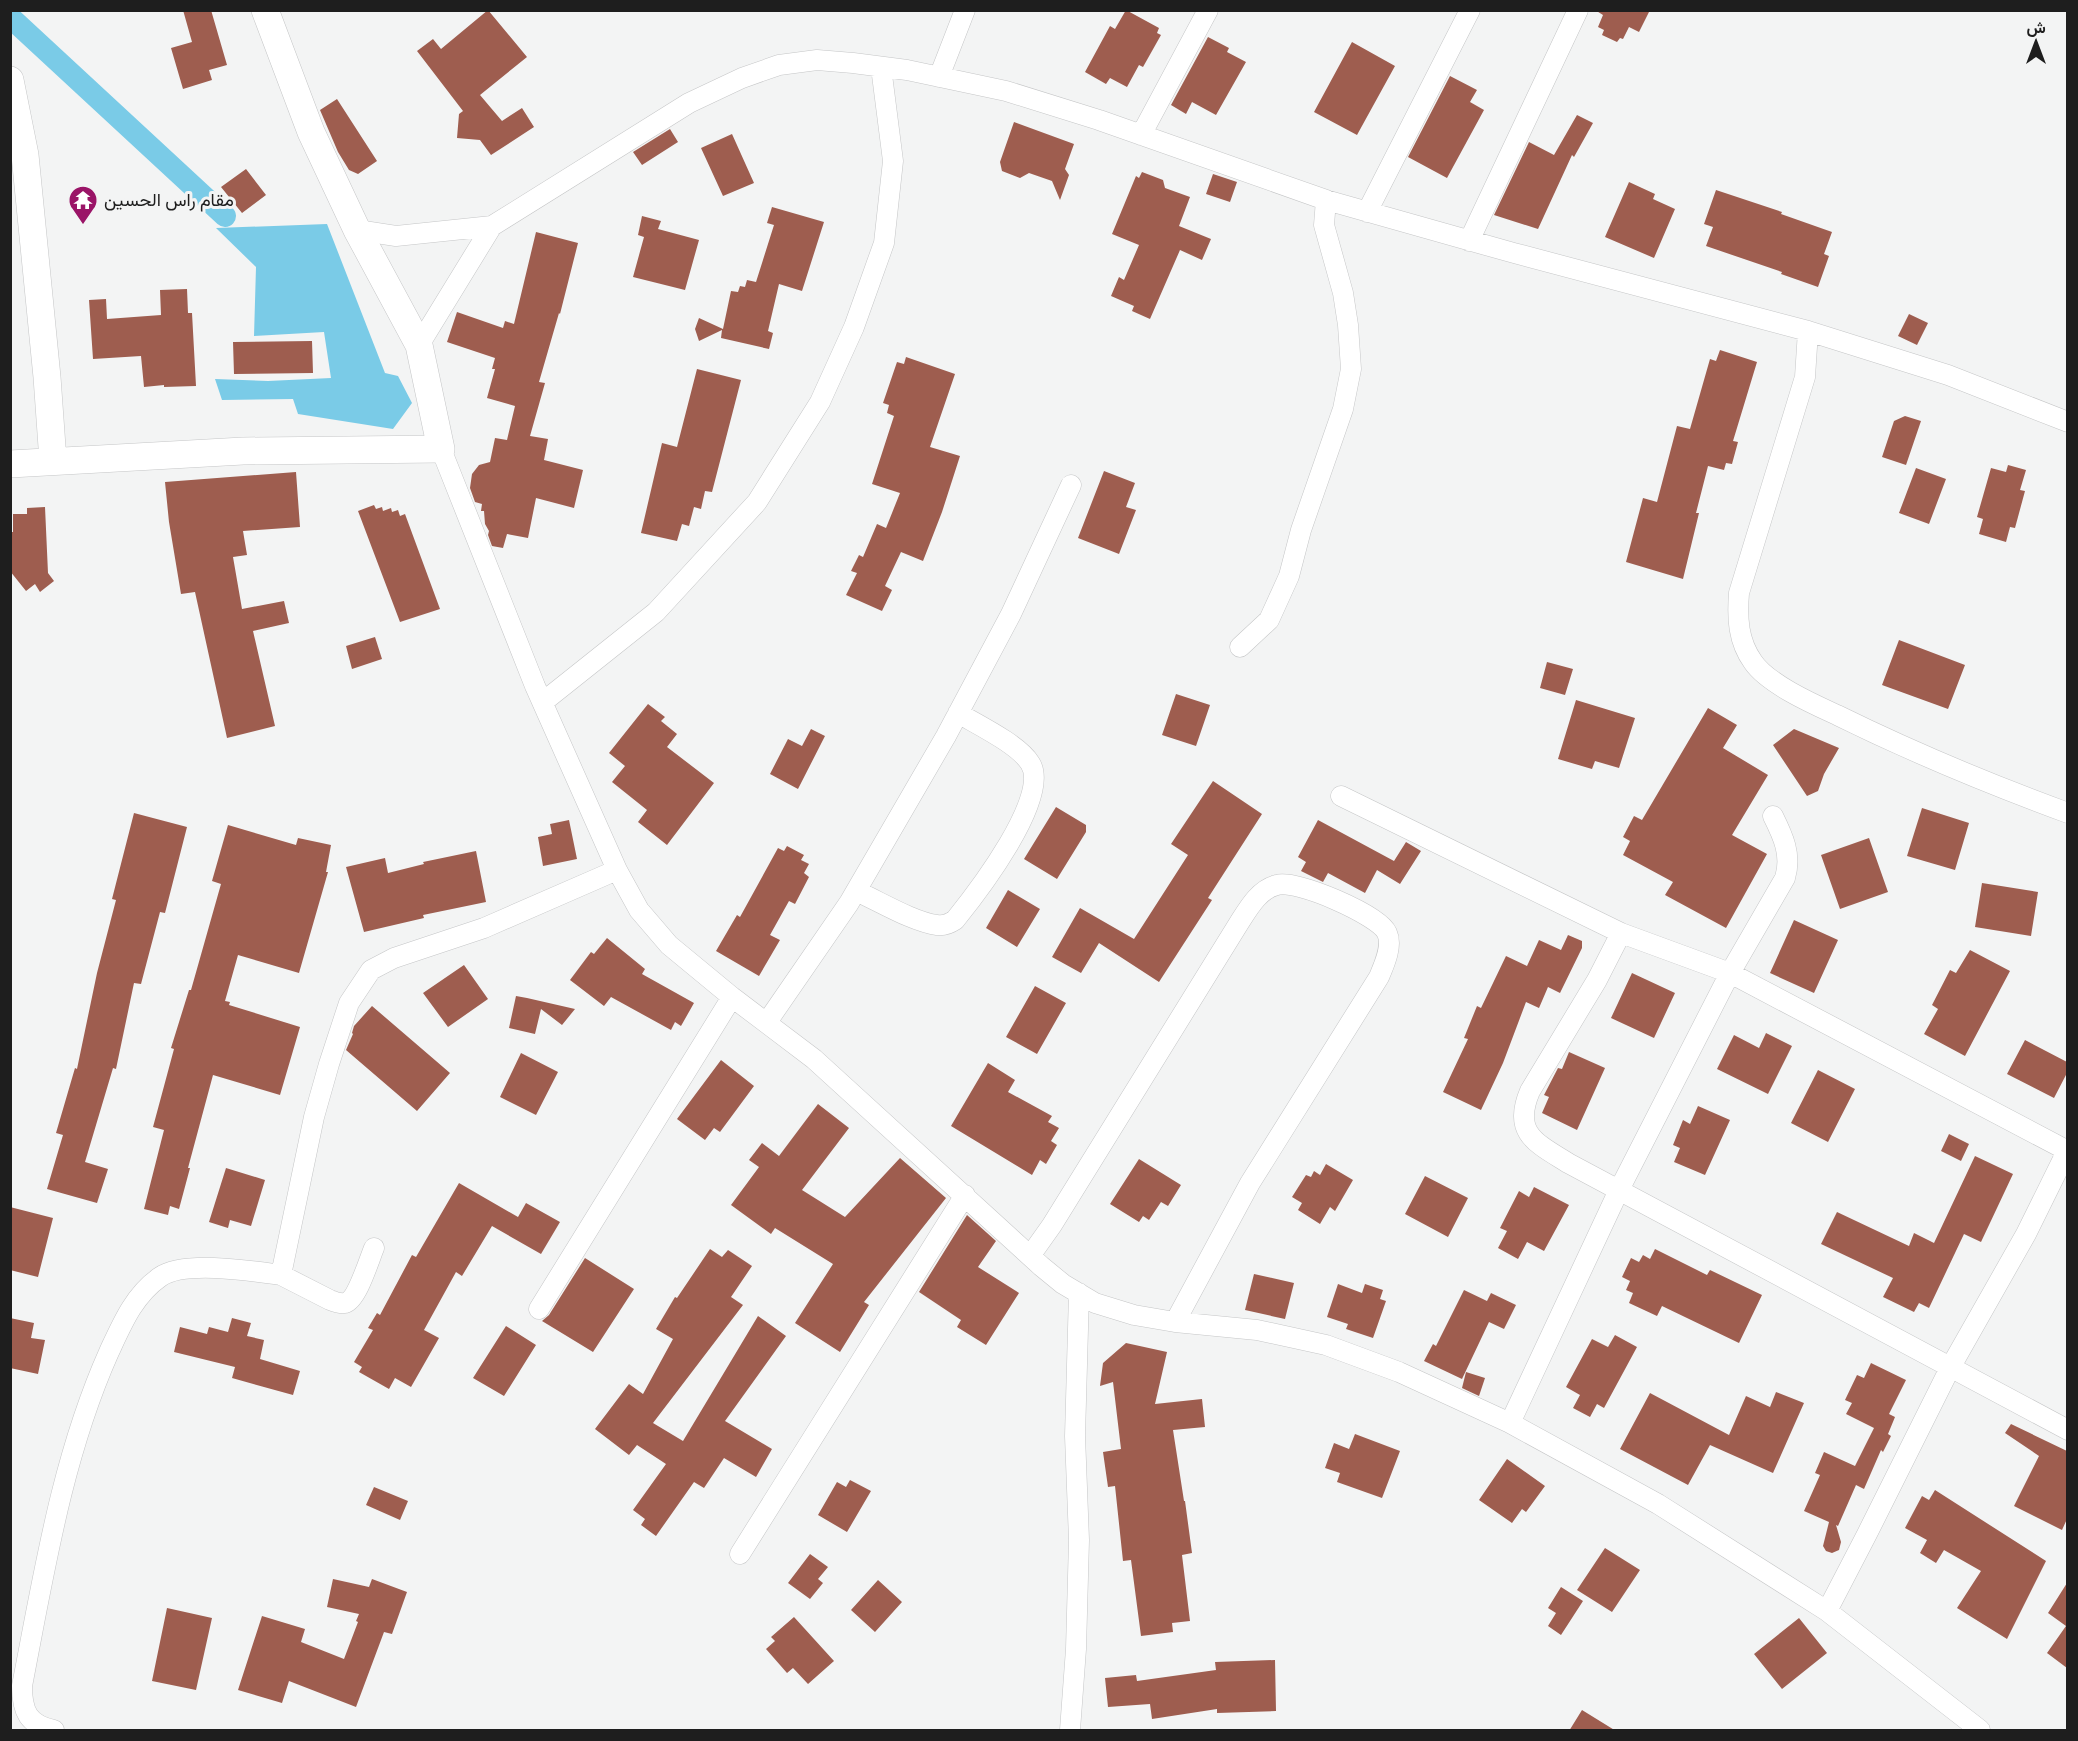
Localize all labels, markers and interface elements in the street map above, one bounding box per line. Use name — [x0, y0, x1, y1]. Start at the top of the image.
north arrow — [2006, 12, 2066, 72]
text: ش — [2026, 18, 2046, 37]
temple icon: مقام راس الحسين — [67, 184, 99, 226]
place label: مقام راس الحسين — [104, 189, 234, 212]

